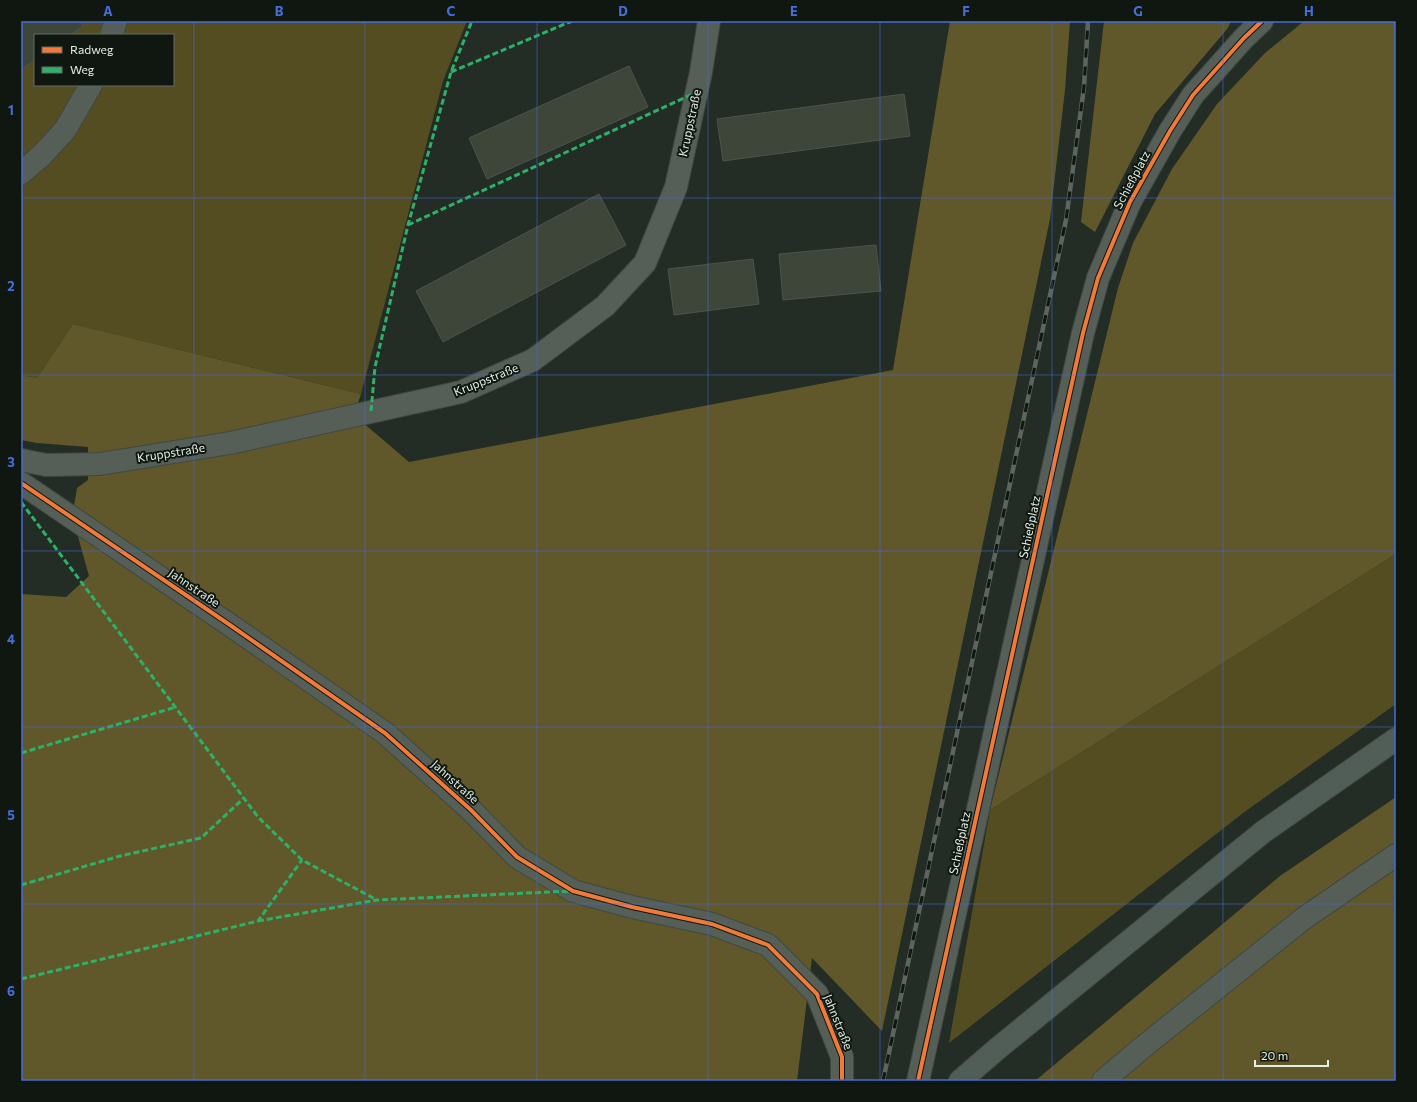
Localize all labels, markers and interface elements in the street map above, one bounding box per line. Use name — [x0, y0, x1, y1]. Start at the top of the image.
text: A — [103, 3, 113, 19]
text: B — [275, 3, 284, 19]
text: C — [447, 3, 456, 19]
text: D — [618, 3, 628, 19]
text: E — [790, 3, 798, 19]
text: F — [962, 3, 970, 19]
text: G — [1133, 3, 1143, 19]
text: H — [1304, 3, 1314, 19]
legend — [34, 34, 174, 86]
text: Radweg — [70, 42, 114, 56]
text: Weg — [70, 62, 95, 76]
street label: Kruppstraße — [675, 88, 703, 158]
text: 1 — [8, 102, 14, 118]
street label: Schießplatz — [1110, 148, 1152, 211]
text: 2 — [7, 278, 15, 294]
street label: Kruppstraße — [451, 360, 520, 398]
street label: Kruppstraße — [136, 440, 206, 464]
text: 3 — [7, 454, 15, 470]
street label: Schießplatz — [1016, 494, 1043, 559]
street label: Jahnstraße — [166, 565, 223, 610]
text: 4 — [7, 631, 15, 647]
street label: Jahnstraße — [429, 757, 482, 807]
text: 5 — [7, 807, 15, 823]
street label: Schießplatz — [946, 810, 973, 875]
text: 6 — [7, 983, 15, 999]
street label: Jahnstraße — [821, 992, 856, 1052]
scale bar — [1255, 1042, 1328, 1068]
text: 20 m — [1261, 1048, 1288, 1062]

